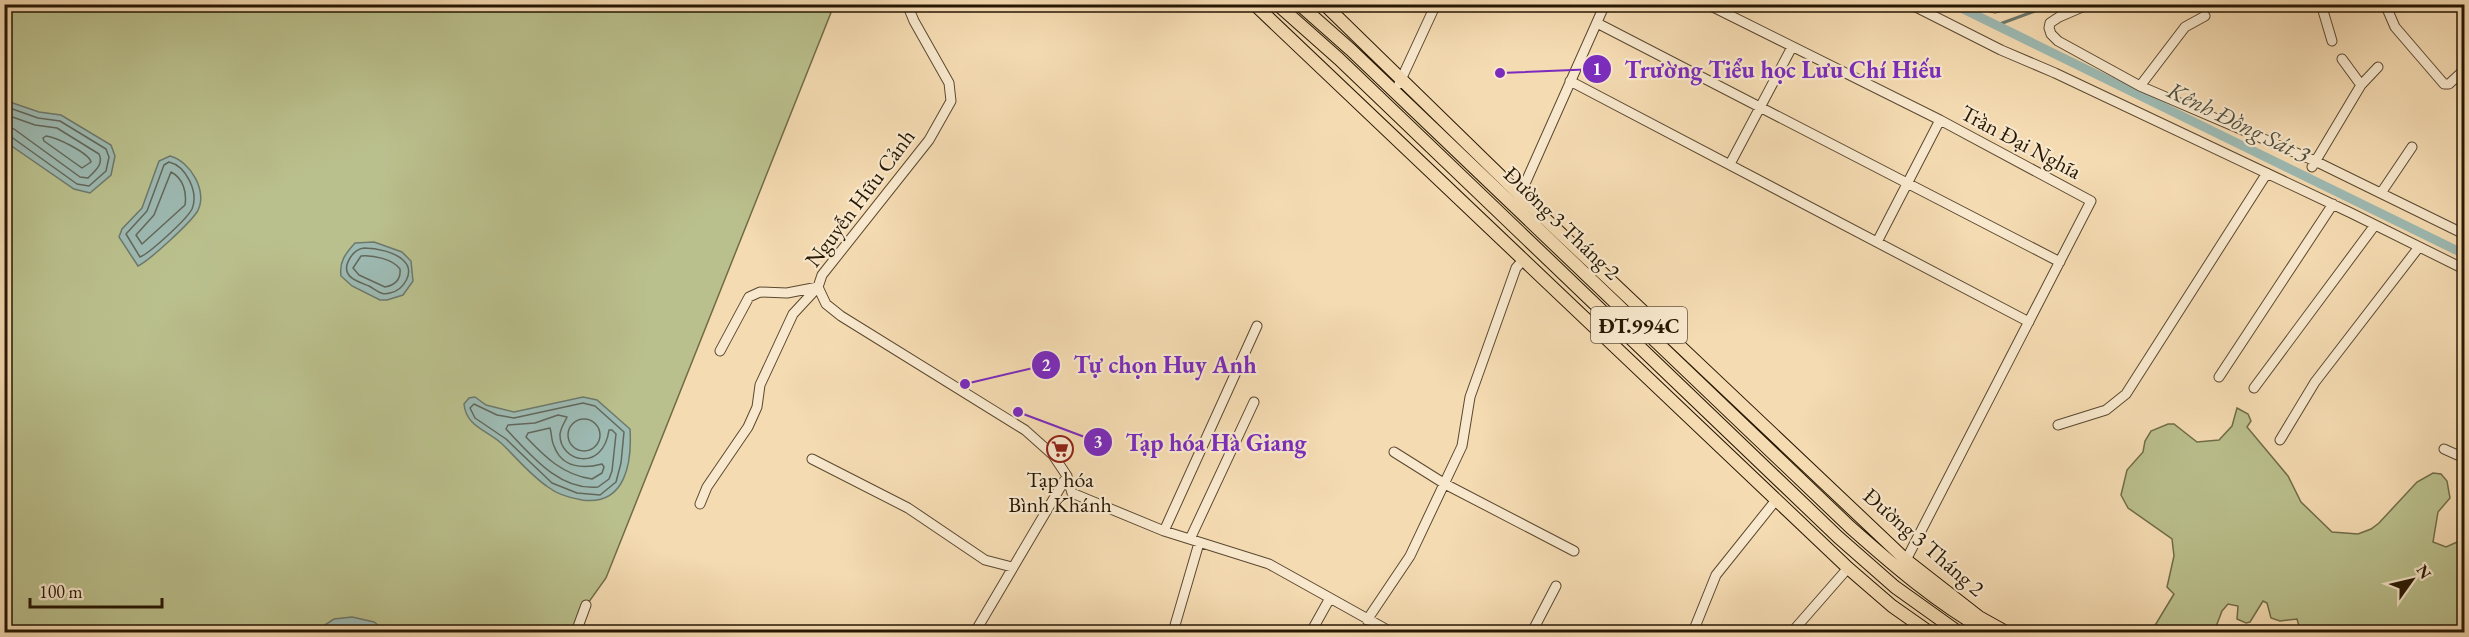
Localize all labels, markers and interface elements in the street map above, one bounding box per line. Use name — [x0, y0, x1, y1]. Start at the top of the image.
callout: Trường Tiểu học Lưu Chí Hiếu — [1582, 48, 1953, 90]
text: Trường Tiểu học Lưu Chí Hiếu — [1624, 54, 1942, 86]
text: 1 — [1592, 57, 1602, 80]
water label: Kênh Đồng Sát 3 — [2162, 74, 2316, 170]
street label: Trần Đại Nghĩa — [1956, 98, 2086, 186]
street label: Nguyễn Hữu Cảnh — [799, 123, 921, 273]
street label: Đường 3 Tháng 2 — [1497, 160, 1627, 286]
road number: ĐT.994C — [1591, 307, 1687, 343]
callout: Tự chọn Huy Anh — [1031, 344, 1268, 386]
text: Tự chọn Huy Anh — [1073, 349, 1257, 381]
text: 2 — [1041, 353, 1051, 376]
callout: Tạp hóa Hà Giang — [1083, 421, 1318, 463]
text: Tạp hóa Hà Giang — [1125, 427, 1308, 459]
text: 3 — [1093, 430, 1103, 453]
supermarket icon: Tạp hóa Bình Khánh — [1045, 434, 1075, 464]
place label: Tạp hóa Bình Khánh — [1008, 465, 1112, 519]
street label: Đường 3 Tháng 2 — [1857, 481, 1991, 603]
north arrow — [2382, 550, 2442, 610]
text: N — [2412, 561, 2436, 583]
scale bar — [30, 571, 162, 609]
text: 100 m — [39, 580, 83, 603]

